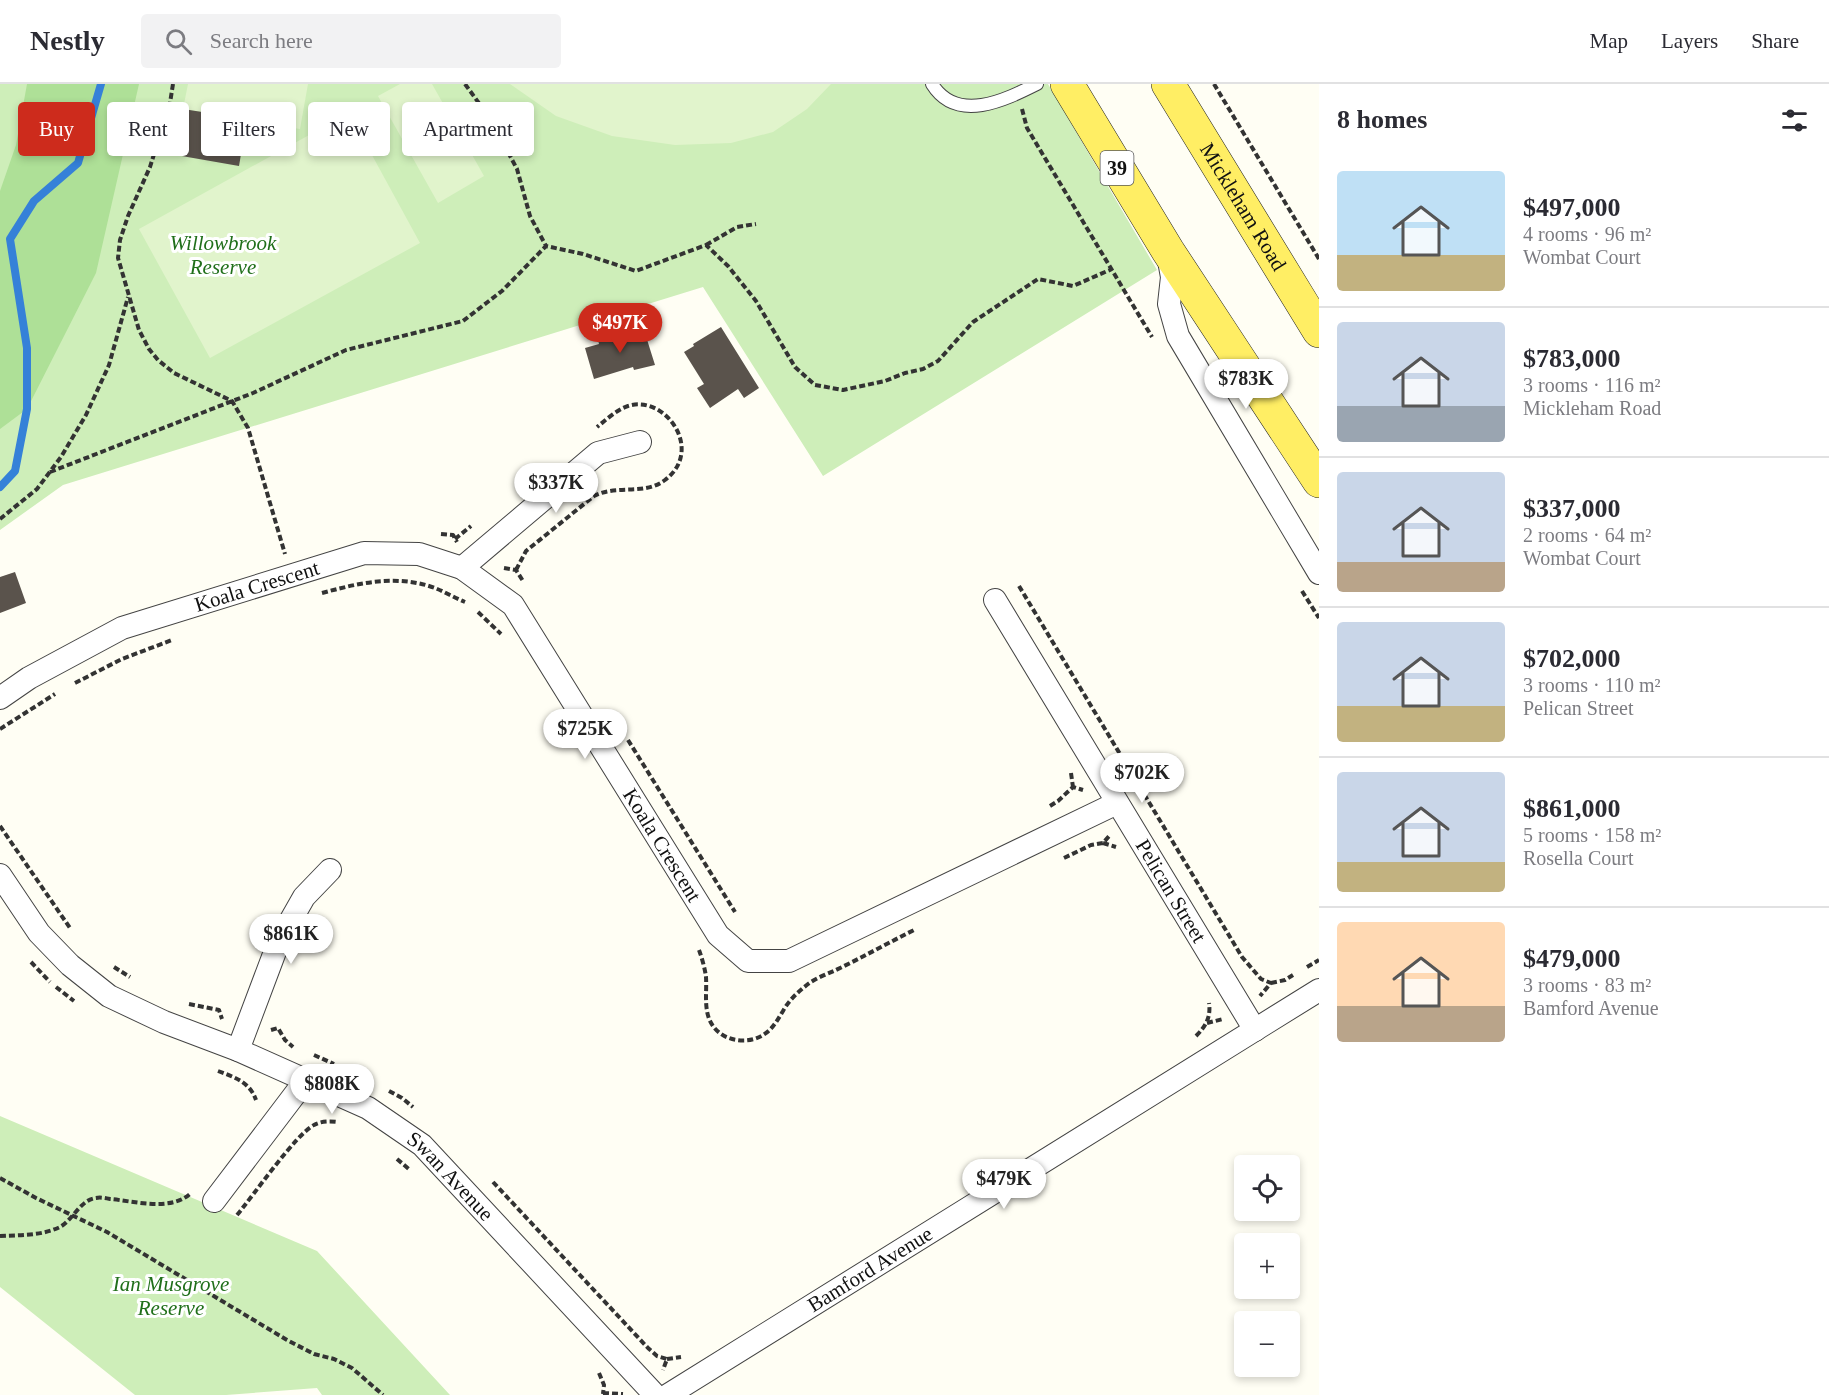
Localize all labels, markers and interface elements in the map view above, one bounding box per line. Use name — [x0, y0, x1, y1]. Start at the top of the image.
search box — [141, 14, 561, 68]
text: Nestly — [30, 25, 105, 56]
icon: search — [162, 25, 195, 58]
text: Search here — [210, 28, 313, 53]
text: Map — [1590, 29, 1628, 53]
text: Layers — [1661, 29, 1718, 53]
text: Share — [1751, 29, 1799, 53]
chip: Buy — [18, 102, 95, 156]
chip: Rent — [107, 102, 189, 156]
chip: Filters — [201, 102, 296, 156]
chip: New — [308, 102, 390, 156]
chip: Apartment — [402, 102, 534, 156]
icon: filters — [1778, 104, 1811, 137]
text: 8 homes — [1337, 105, 1427, 134]
street label: Mickleham Road — [1195, 139, 1292, 276]
road number: 39 — [1100, 151, 1134, 185]
text: $497,000 — [1523, 193, 1621, 222]
icon: home — [1385, 195, 1457, 267]
text: 4 rooms · 96 m² — [1523, 223, 1651, 245]
park label: Willowbrook Reserve — [170, 231, 277, 279]
text: Wombat Court — [1523, 246, 1641, 268]
pin: $497K — [578, 303, 662, 354]
text: $497K — [592, 311, 648, 333]
text: $783,000 — [1523, 344, 1621, 373]
icon: home — [1385, 346, 1457, 418]
pin: $783K — [1204, 359, 1288, 410]
text: $783K — [1218, 367, 1274, 389]
text: 3 rooms · 116 m² — [1523, 374, 1660, 396]
text: Mickleham Road — [1523, 397, 1661, 419]
pin: $337K — [514, 463, 598, 514]
text: $337K — [528, 471, 584, 493]
text: $337,000 — [1523, 494, 1621, 523]
icon: home — [1385, 496, 1457, 568]
text: 2 rooms · 64 m² — [1523, 524, 1651, 546]
text: Wombat Court — [1523, 547, 1641, 569]
street label: Koala Crescent — [192, 556, 322, 617]
text: $702,000 — [1523, 644, 1621, 673]
icon: home — [1385, 646, 1457, 718]
text: 3 rooms · 110 m² — [1523, 674, 1660, 696]
text: Pelican Street — [1523, 697, 1634, 719]
pin: $725K — [543, 709, 627, 760]
text: $725K — [557, 717, 613, 739]
pin: $702K — [1100, 753, 1184, 804]
text: $702K — [1114, 761, 1170, 783]
street label: Koala Crescent — [618, 784, 706, 906]
text: $861,000 — [1523, 794, 1621, 823]
icon: home — [1385, 796, 1457, 868]
text: 5 rooms · 158 m² — [1523, 824, 1661, 846]
street label: Pelican Street — [1131, 835, 1211, 947]
text: Rosella Court — [1523, 847, 1634, 869]
pin: $861K — [249, 914, 333, 965]
text: $861K — [263, 922, 319, 944]
text: $479,000 — [1523, 944, 1621, 973]
icon: home — [1385, 946, 1457, 1018]
text: 3 rooms · 83 m² — [1523, 974, 1651, 996]
text: Bamford Avenue — [1523, 997, 1659, 1019]
pin: $808K — [290, 1064, 374, 1115]
text: $808K — [304, 1072, 360, 1094]
street label: Swan Avenue — [403, 1126, 498, 1226]
map controls — [1234, 1155, 1300, 1377]
button: locate — [1234, 1155, 1300, 1221]
pin: $479K — [962, 1159, 1046, 1210]
text: $479K — [976, 1167, 1032, 1189]
street label: Bamford Avenue — [803, 1221, 937, 1317]
button: + — [1234, 1233, 1300, 1299]
park label: Ian Musgrove Reserve — [112, 1272, 229, 1320]
button: − — [1234, 1311, 1300, 1377]

